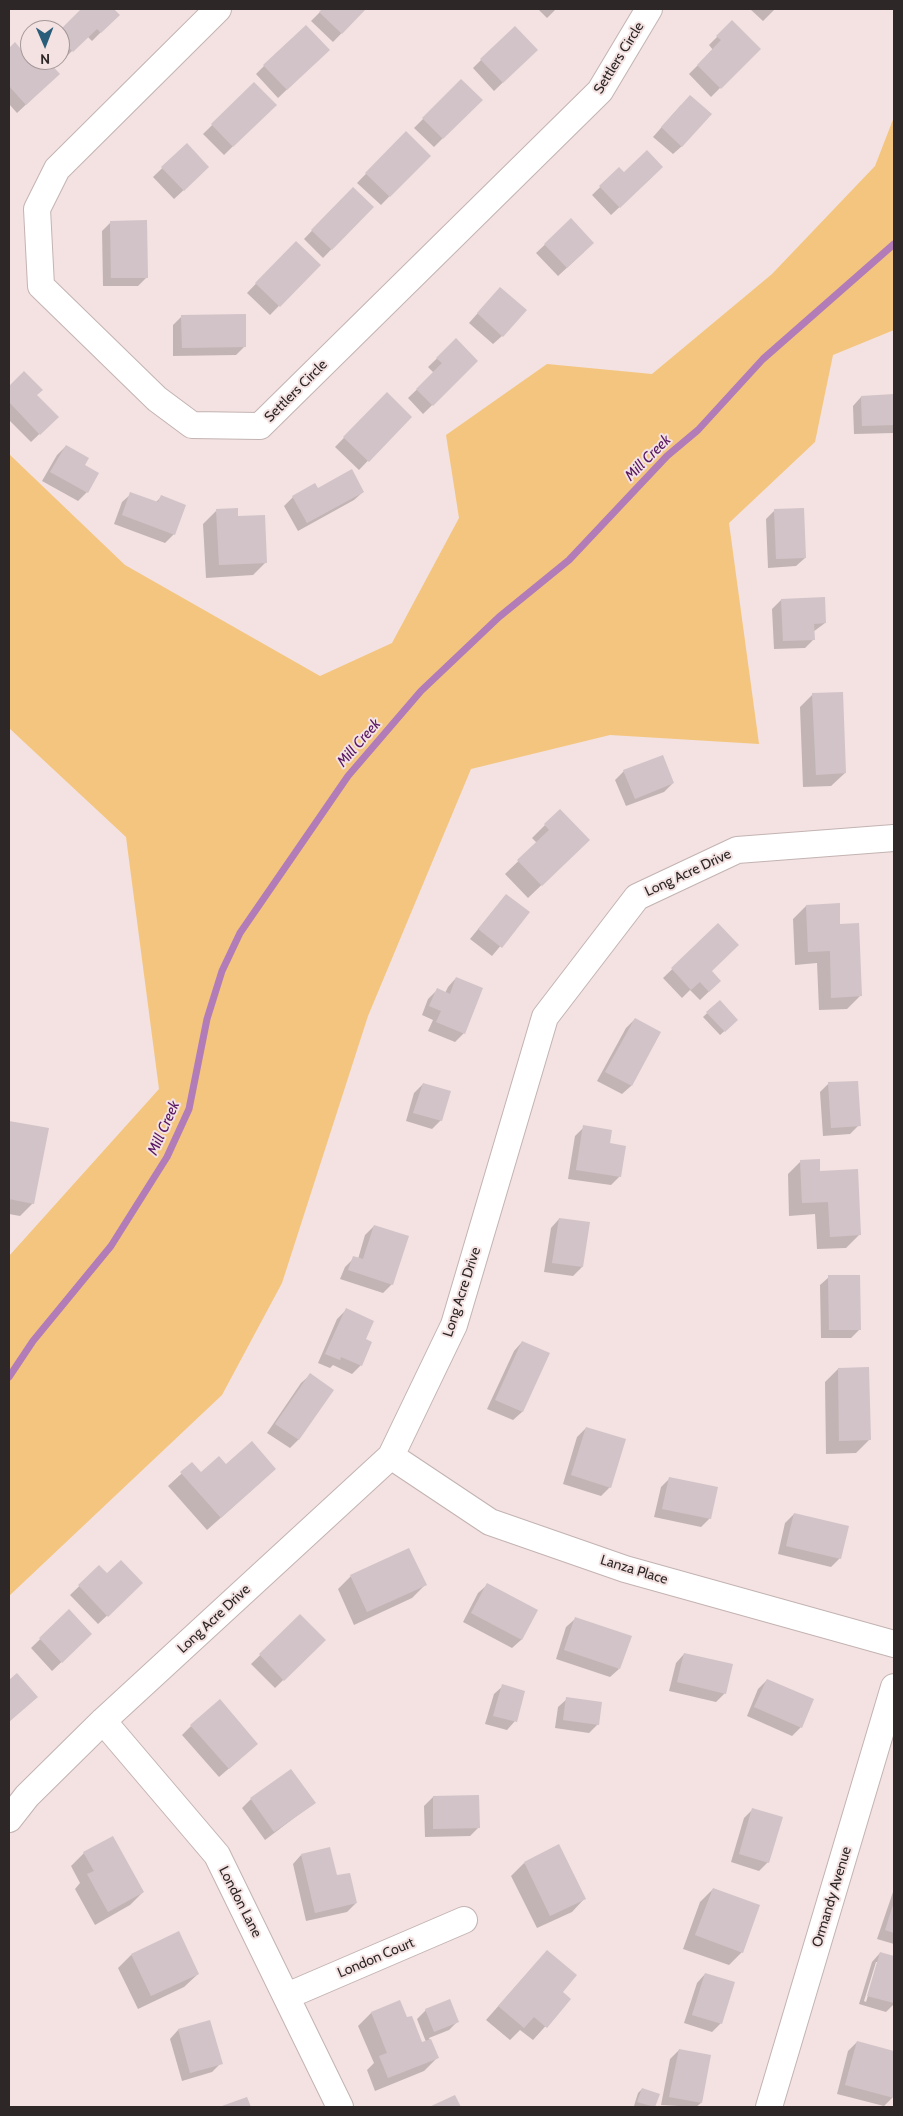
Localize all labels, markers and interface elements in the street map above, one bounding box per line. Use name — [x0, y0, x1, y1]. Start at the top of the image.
street label: Settlers Circle — [590, 19, 648, 97]
north arrow — [20, 20, 70, 70]
text: N — [40, 50, 50, 68]
street label: Settlers Circle — [261, 356, 331, 426]
water label: Mill Creek — [621, 431, 675, 485]
water label: Mill Creek — [333, 715, 385, 771]
street label: Long Acre Drive — [642, 846, 734, 900]
water label: Mill Creek — [144, 1098, 184, 1158]
street label: Long Acre Drive — [440, 1245, 484, 1339]
street label: Lanza Place — [598, 1552, 670, 1588]
street label: Long Acre Drive — [174, 1581, 254, 1657]
street label: Ormandy Avenue — [809, 1845, 855, 1949]
street label: London Lane — [215, 1864, 265, 1940]
street label: London Court — [335, 1934, 417, 1982]

